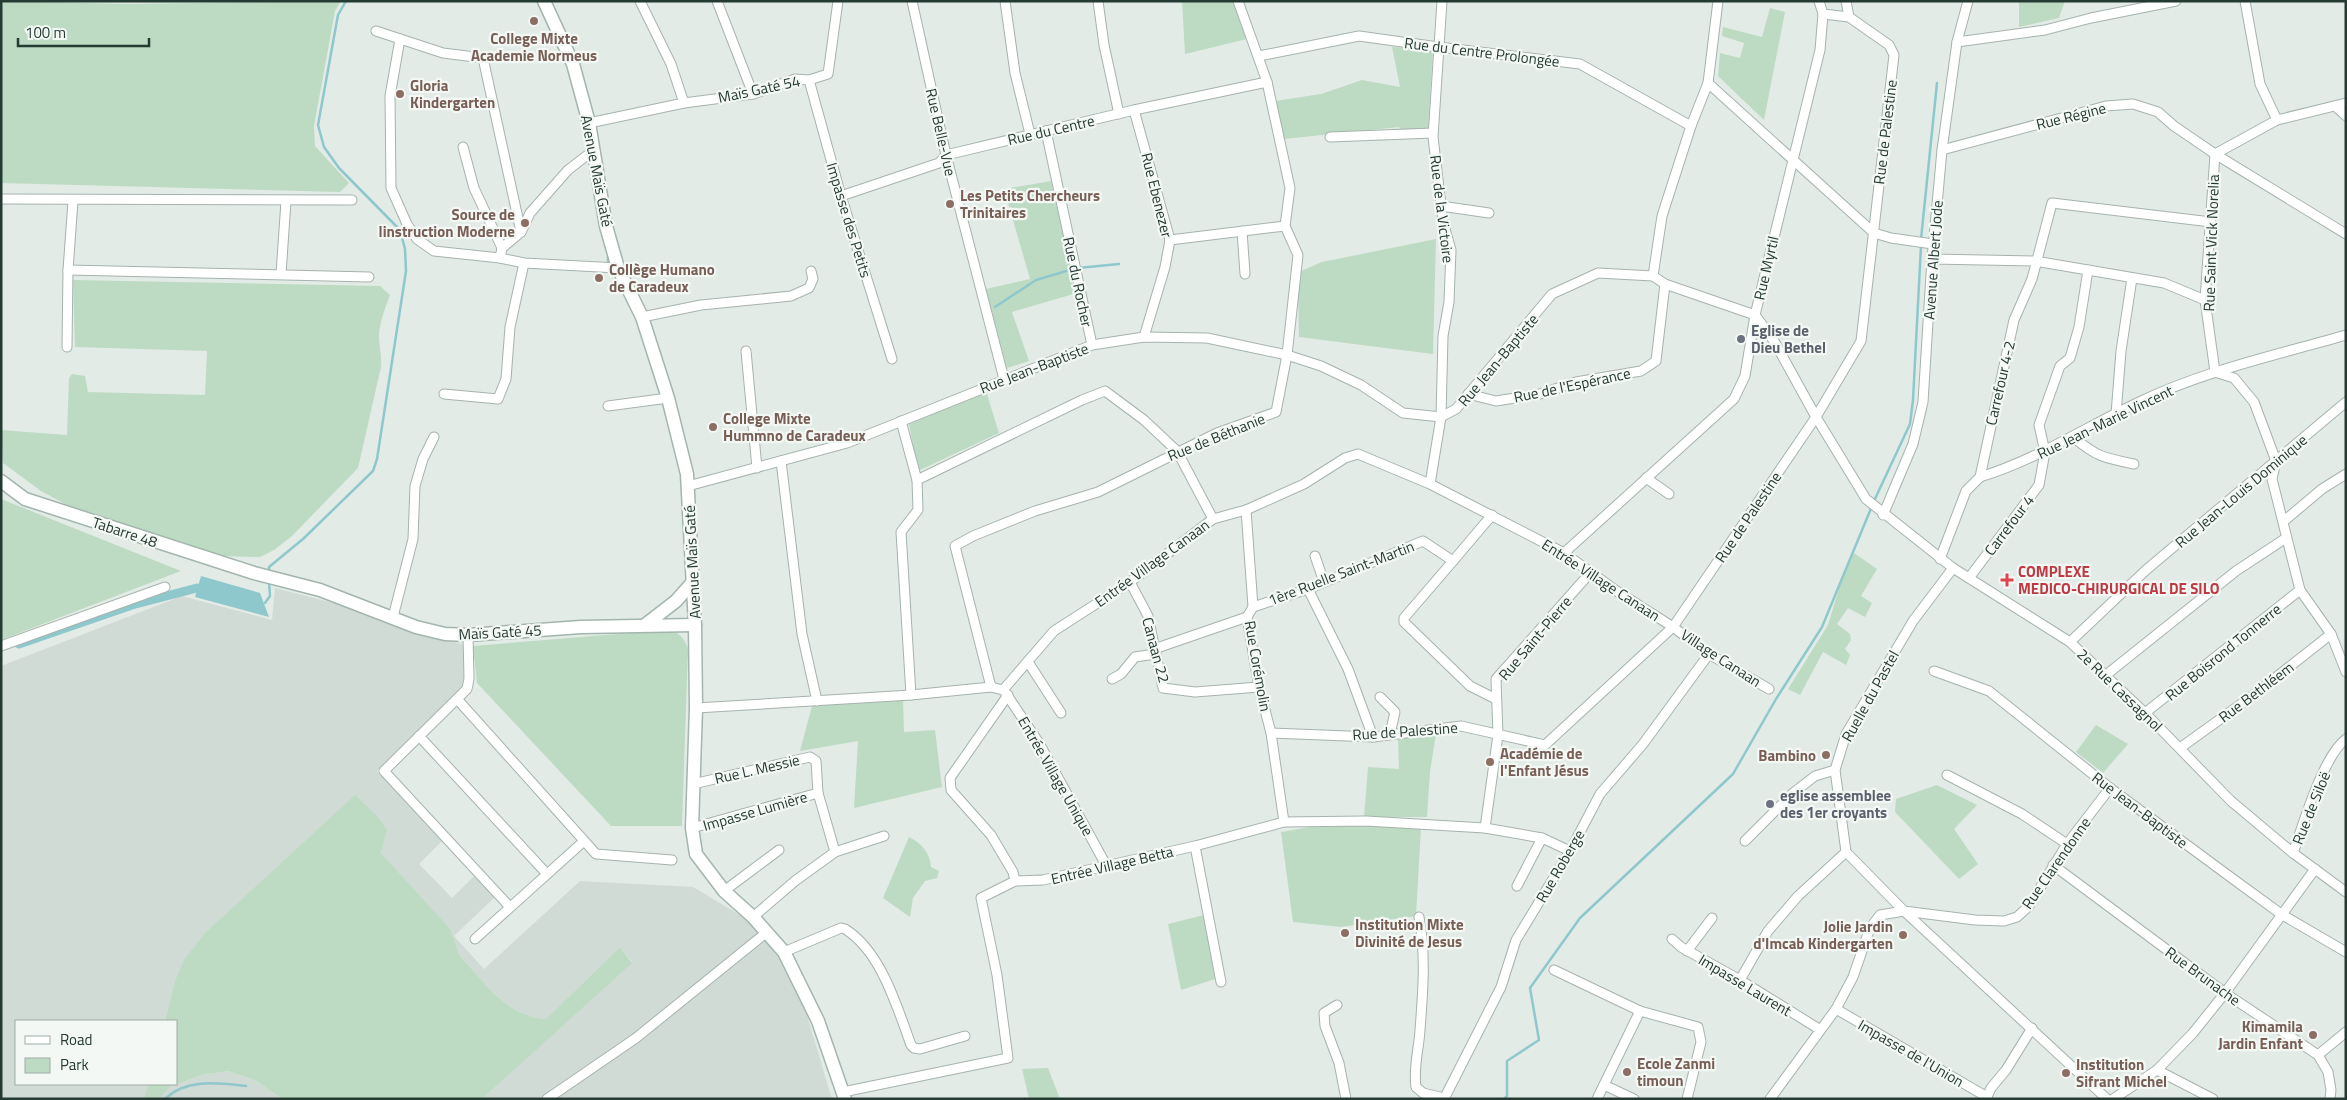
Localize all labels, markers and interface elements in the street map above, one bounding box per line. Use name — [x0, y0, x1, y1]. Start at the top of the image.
scale bar — [18, 15, 149, 47]
marker: College Mixte Academie Normeus — [528, 15, 540, 27]
text: 100 m — [25, 21, 66, 44]
place label: College Mixte Academie Normeus — [471, 27, 597, 67]
street label: Rue du Centre Prolongée — [1403, 31, 1561, 73]
street label: Maïs Gaté 54 — [716, 69, 802, 109]
place label: Gloria Kindergarten — [410, 74, 495, 114]
street label: Rue de Palestine — [1867, 78, 1903, 186]
street label: Rue Belle-Vue — [920, 86, 962, 178]
marker: Gloria Kindergarten — [394, 88, 406, 100]
street label: Rue Régine — [2034, 96, 2108, 136]
street label: Rue du Centre — [1005, 109, 1097, 151]
street label: Avenue Maïs Gaté — [575, 113, 619, 229]
street label: Rue Ebenezer — [1135, 150, 1179, 240]
street label: Rue de la Victoire — [1424, 154, 1460, 264]
street label: Impasse des Petits — [821, 160, 877, 280]
street label: Rue Saint Vick Norelia — [2197, 173, 2225, 312]
place label: Les Petits Chercheurs Trinitaires — [960, 184, 1100, 224]
marker: Les Petits Chercheurs Trinitaires — [944, 198, 956, 210]
street label: Avenue Albert Jode — [1917, 200, 1949, 320]
place label: Source de linstruction Moderne — [379, 203, 515, 243]
marker: Source de linstruction Moderne — [519, 217, 531, 229]
street label: Rue Myrtil — [1747, 234, 1785, 302]
street label: Rue du Rocher — [1057, 235, 1099, 329]
place label: Collège Humano de Caradeux — [609, 258, 715, 298]
marker: Collège Humano de Caradeux — [593, 272, 605, 284]
street label: Rue Jean-Baptiste — [1452, 309, 1544, 411]
place label: Eglise de Dieu Bethel — [1751, 319, 1826, 359]
marker: Eglise de Dieu Bethel — [1735, 333, 1747, 345]
street label: Rue Jean-Baptiste — [976, 337, 1092, 399]
street label: Carrefour 4-2 — [1979, 338, 2021, 428]
street label: Rue de l'Espérance — [1511, 361, 1633, 409]
street label: Rue Jean-Marie Vincent — [2033, 379, 2178, 465]
place label: College Mixte Hummno de Caradeux — [723, 407, 866, 447]
street label: Rue de Béthanie — [1164, 407, 1268, 467]
marker: College Mixte Hummno de Caradeux — [707, 421, 719, 433]
street label: Rue Jean-Louis Dominique — [2170, 429, 2312, 553]
street label: Rue de Palestine — [1709, 467, 1787, 567]
street label: Carrefour 4 — [1978, 490, 2040, 560]
street label: Avenue Maïs Gaté — [678, 505, 706, 619]
street label: Tabarre 48 — [89, 511, 161, 553]
street label: Entrée Village Canaan — [1090, 513, 1214, 613]
street label: Entrée Village Canaan — [1537, 533, 1665, 627]
street label: 1ère Ruelle Saint-Martin — [1265, 535, 1417, 611]
place label: COMPLEXE MEDICO-CHIRURGICAL DE SILO — [2018, 560, 2220, 600]
marker: COMPLEXE MEDICO-CHIRURGICAL DE SILO — [2000, 573, 2014, 587]
street label: Rue Saint-Pierre — [1493, 591, 1577, 685]
street label: Rue Boisrond Tonnerre — [2160, 598, 2286, 706]
street label: Canaan 22 — [1136, 615, 1176, 685]
street label: Maïs Gaté 45 — [458, 618, 542, 646]
street label: Rue Corémolin — [1239, 619, 1277, 713]
street label: Village Canaan — [1676, 623, 1766, 693]
street label: 2e Rue Cassagnol — [2072, 643, 2168, 737]
street label: Ruelle du Pastel — [1835, 646, 1905, 746]
street label: Rue Bethléem — [2213, 656, 2299, 728]
street label: Entrée Village Unique — [1012, 712, 1100, 840]
street label: Rue de Palestine — [1352, 716, 1458, 746]
place label: Académie de l'Enfant Jésus — [1500, 742, 1589, 782]
place label: Bambino — [1758, 744, 1816, 767]
street label: Rue L. Messie — [712, 748, 802, 790]
marker: Bambino — [1820, 749, 1832, 761]
marker: Académie de l'Enfant Jésus — [1484, 756, 1496, 768]
street label: Rue Jean-Baptiste — [2087, 766, 2193, 854]
street label: Rue de Siloë — [2286, 768, 2336, 848]
place label: eglise assemblee des 1er croyants — [1780, 784, 1892, 824]
street label: Impasse Lumière — [700, 785, 810, 837]
marker: eglise assemblee des 1er croyants — [1764, 798, 1776, 810]
street label: Rue Clarendonne — [2016, 812, 2096, 914]
street label: Rue Roberge — [1530, 825, 1590, 907]
street label: Entrée Village Betta — [1049, 840, 1176, 890]
place label: Institution Mixte Divinité de Jesus — [1355, 913, 1464, 953]
place label: Jolie Jardin d'Imcab Kindergarten — [1753, 915, 1893, 955]
marker: Institution Mixte Divinité de Jesus — [1339, 927, 1351, 939]
marker: Jolie Jardin d'Imcab Kindergarten — [1897, 929, 1909, 941]
street label: Rue Brunache — [2161, 941, 2245, 1011]
street label: Impasse Laurent — [1694, 948, 1797, 1022]
street label: Impasse de l'Union — [1854, 1013, 1968, 1093]
place label: Kimamila Jardin Enfant — [2218, 1015, 2304, 1055]
legend — [15, 1020, 178, 1085]
text: Road — [60, 1028, 92, 1051]
marker: Kimamila Jardin Enfant — [2307, 1029, 2319, 1041]
place label: Ecole Zanmi timoun — [1637, 1052, 1715, 1092]
text: Park — [60, 1053, 89, 1076]
place label: Institution Sifrant Michel — [2076, 1053, 2167, 1093]
marker: Ecole Zanmi timoun — [1621, 1066, 1633, 1078]
marker: Institution Sifrant Michel — [2060, 1067, 2072, 1079]

